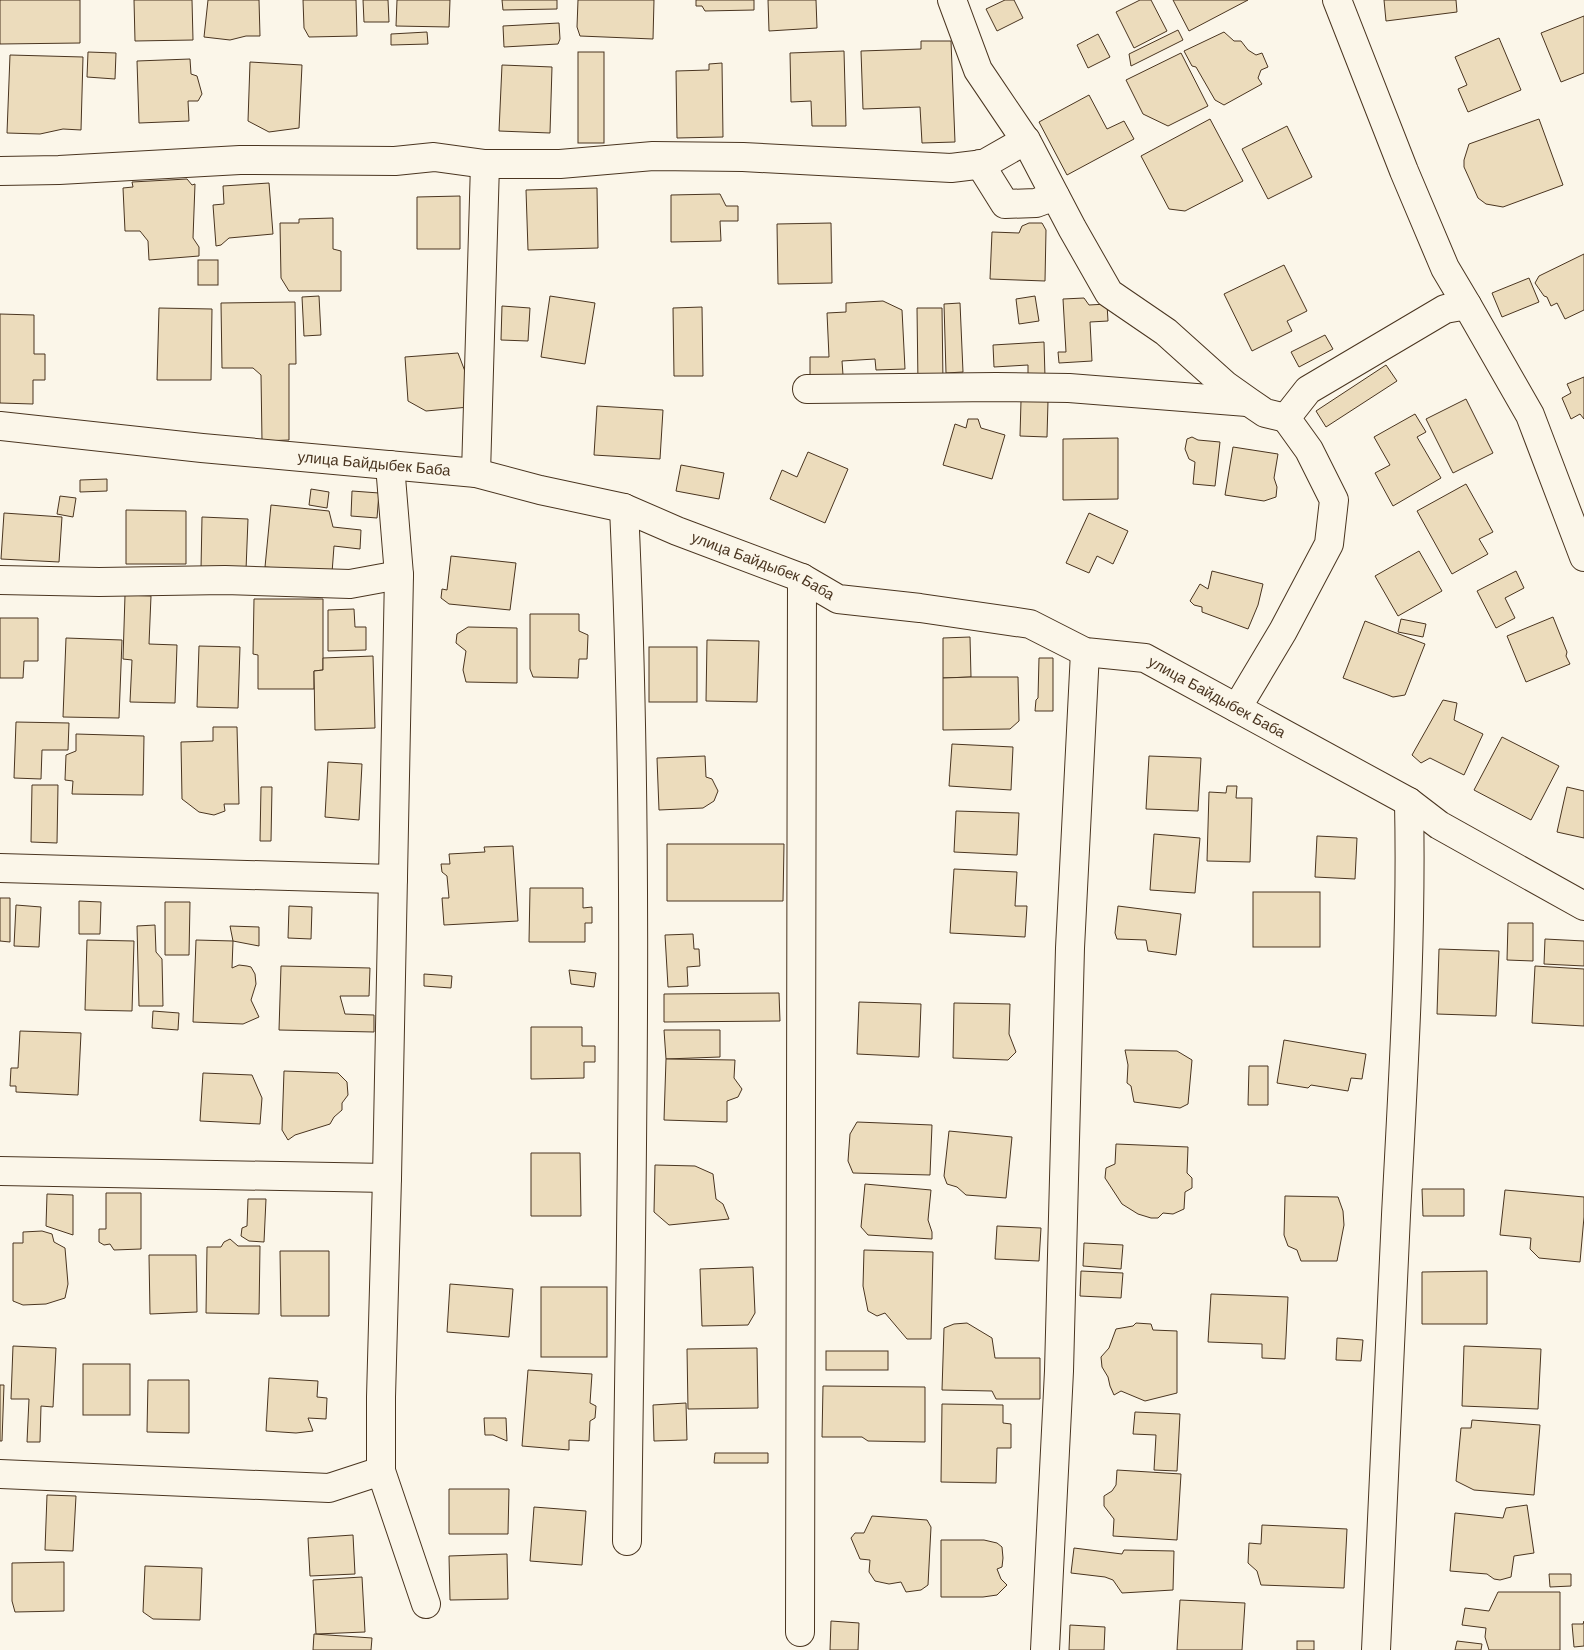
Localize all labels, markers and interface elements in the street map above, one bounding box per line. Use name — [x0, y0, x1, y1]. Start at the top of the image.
street label: улица Байдыбек Баба — [297, 447, 452, 481]
street label: улица Байдыбек Баба — [688, 527, 839, 605]
street label: улица Байдыбек Баба — [1145, 652, 1290, 743]

